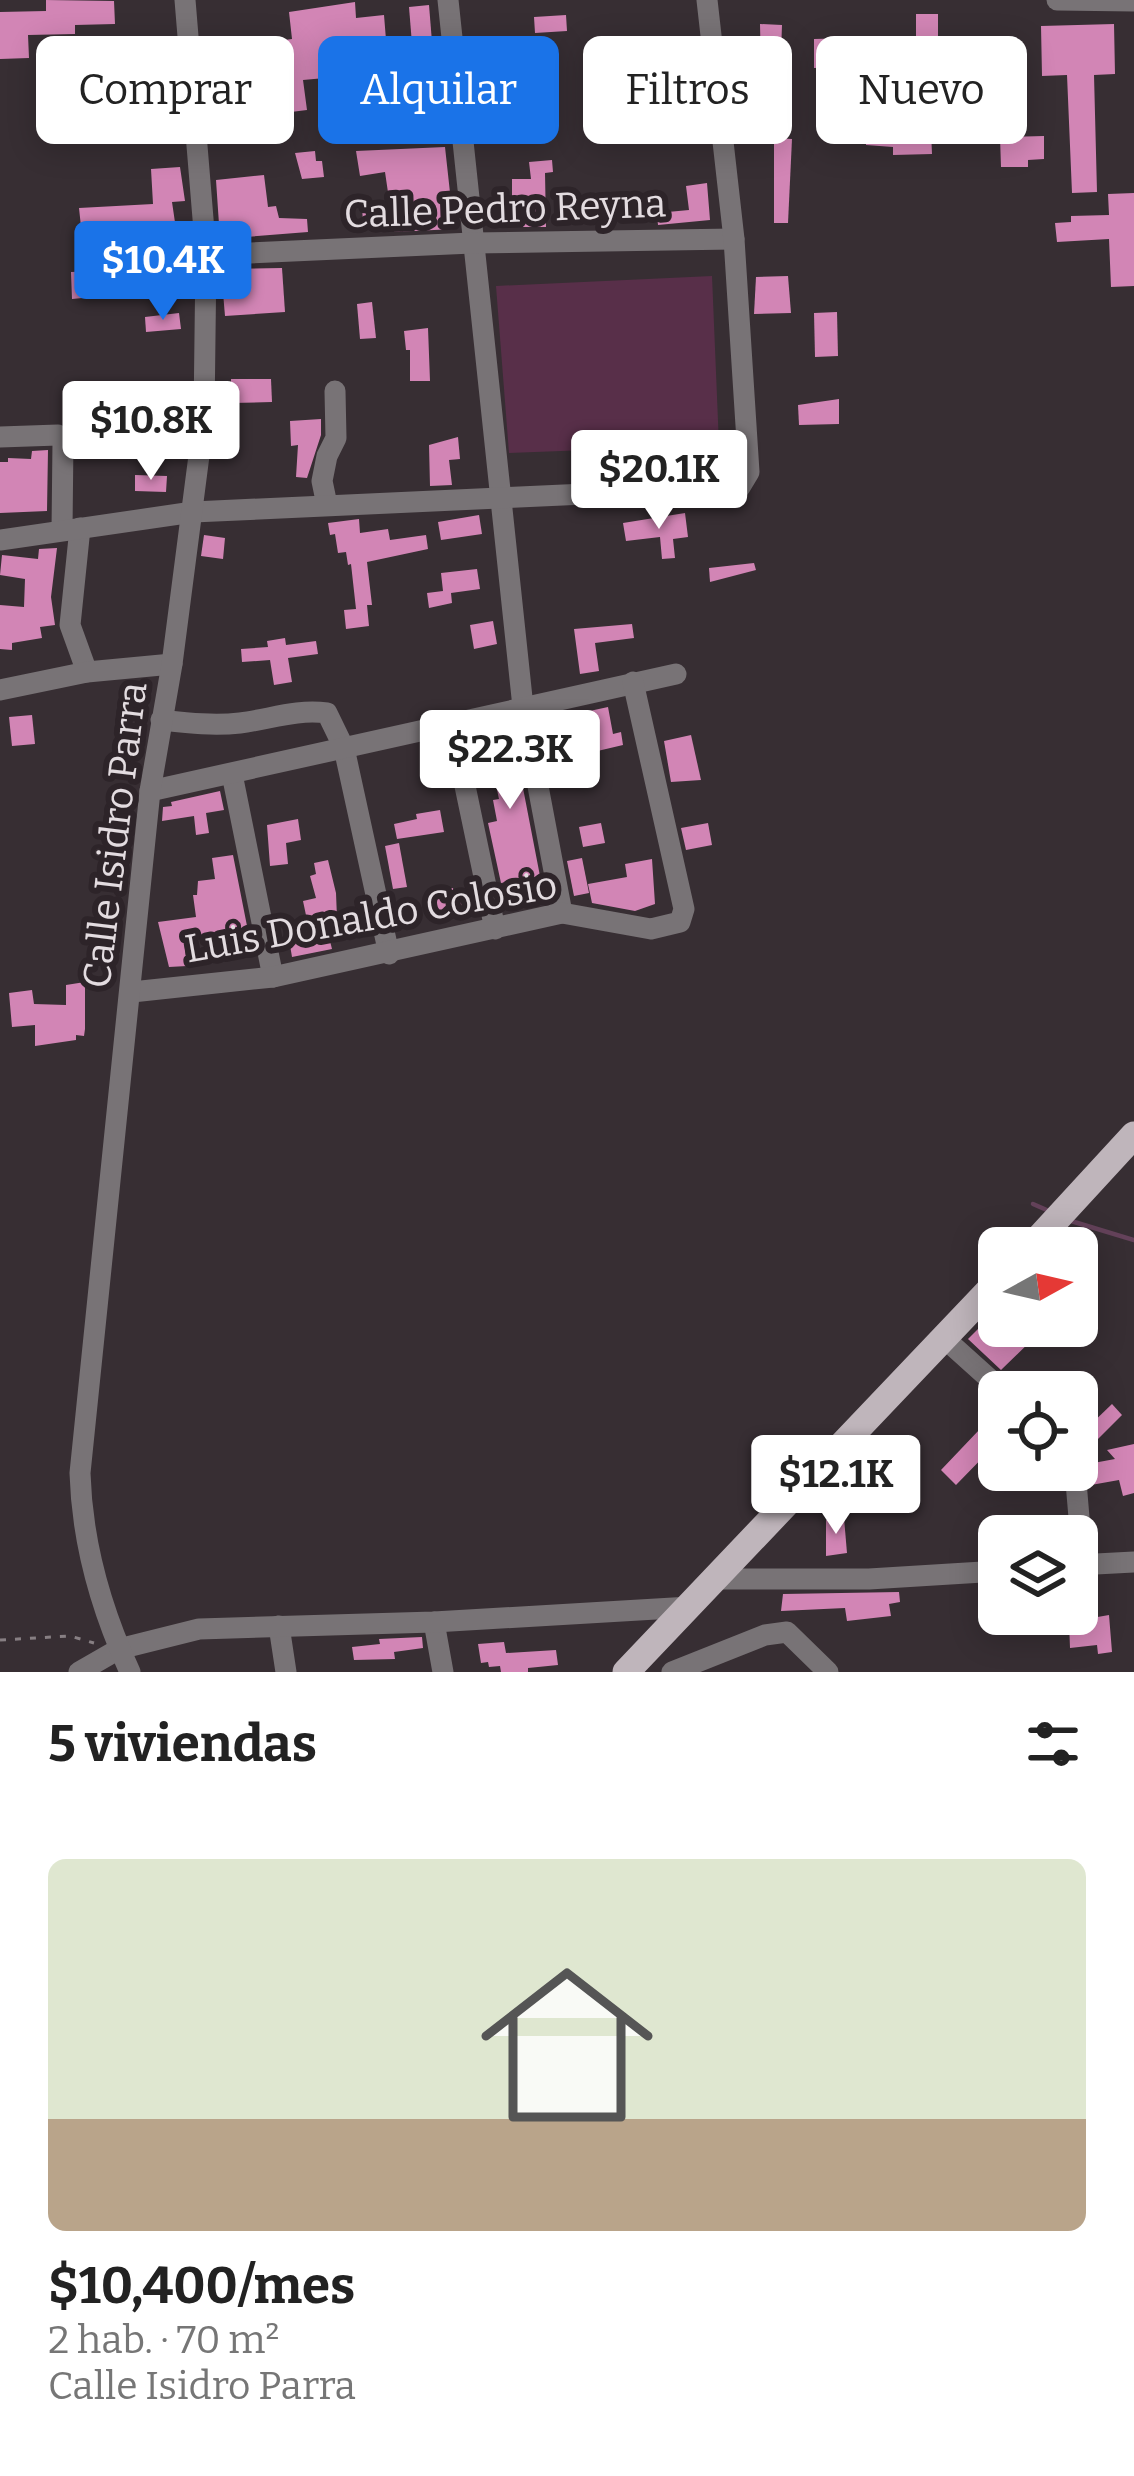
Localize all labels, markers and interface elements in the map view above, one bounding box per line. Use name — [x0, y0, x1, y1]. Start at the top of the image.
chip: Comprar — [36, 36, 294, 144]
chip: Alquilar — [318, 36, 559, 144]
chip: Filtros — [583, 36, 792, 144]
chip: Nuevo — [816, 36, 1027, 144]
street label: Calle Pedro Reyna — [343, 180, 667, 238]
pin: $10.4K — [65, 221, 261, 323]
text: $10.4K — [101, 237, 225, 283]
pin: $10.8K — [53, 381, 249, 483]
text: $10.8K — [90, 397, 213, 443]
pin: $20.1K — [561, 430, 757, 532]
text: $20.1K — [598, 446, 720, 492]
street label: Calle Isidro Parra — [73, 679, 157, 991]
pin: $22.3K — [412, 710, 608, 812]
text: $22.3K — [447, 726, 573, 772]
street label: Luis Donaldo Colosio — [181, 862, 561, 972]
north arrow — [978, 1227, 1098, 1347]
map controls — [978, 1227, 1098, 1635]
button: locate — [978, 1371, 1098, 1491]
pin: $12.1K — [738, 1435, 934, 1537]
text: $12.1K — [778, 1451, 894, 1497]
button: layers — [978, 1515, 1098, 1635]
icon: filters — [1020, 1711, 1086, 1777]
text: 5 viviendas — [48, 1713, 317, 1775]
icon: home — [459, 1937, 675, 2153]
text: $10,400/mes — [48, 2255, 355, 2317]
text: 2 hab. · 70 m² — [48, 2317, 279, 2363]
text: Calle Isidro Parra — [48, 2363, 356, 2409]

